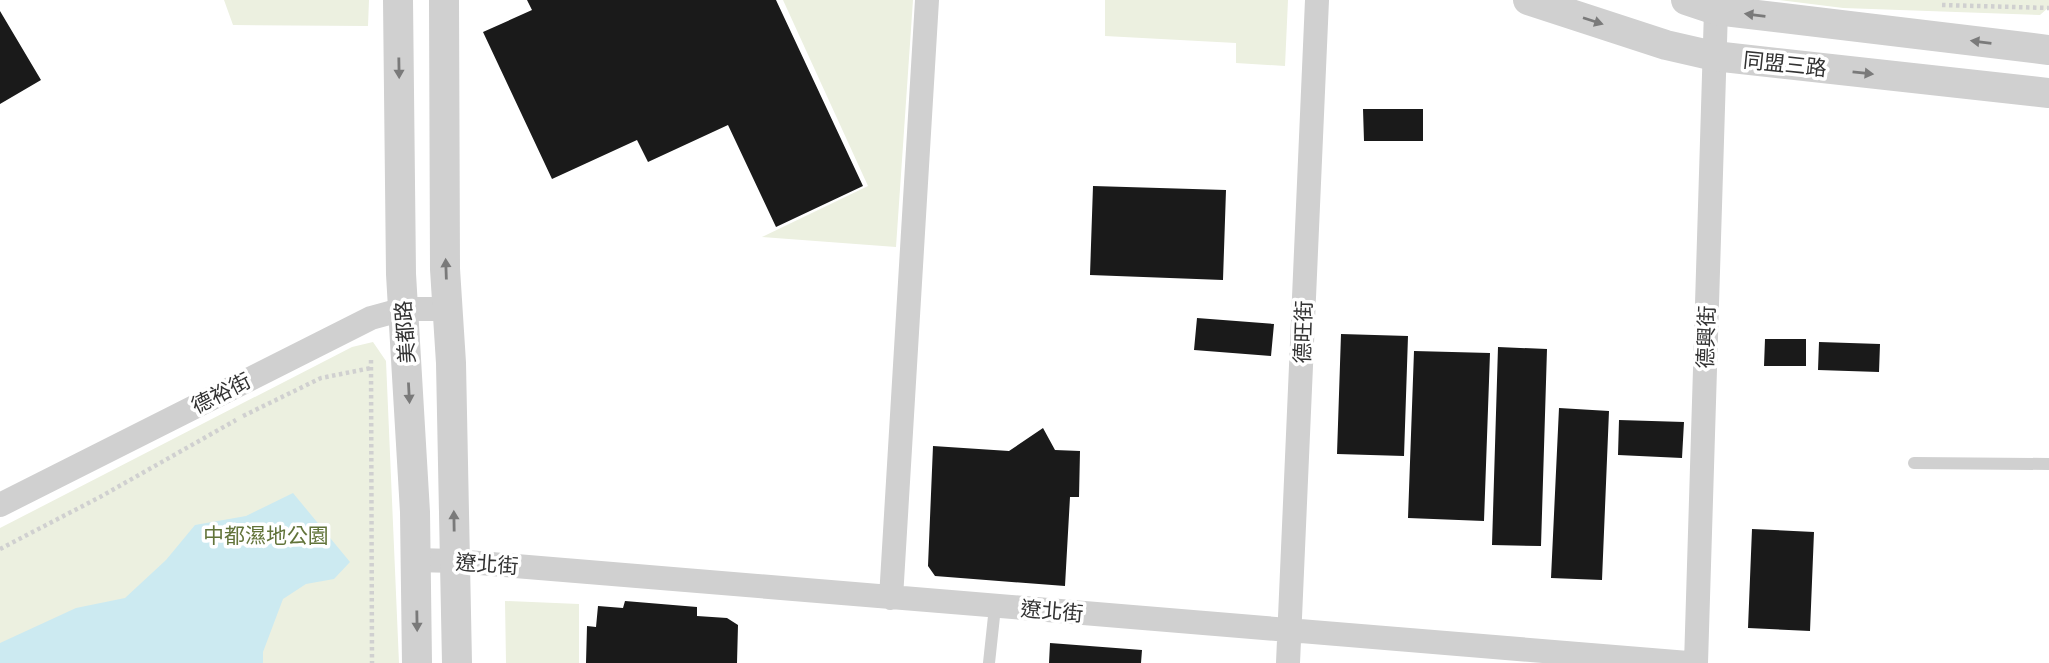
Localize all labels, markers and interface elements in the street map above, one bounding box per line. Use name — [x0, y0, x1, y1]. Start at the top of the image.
one-way arrow — [1744, 9, 1766, 20]
one-way arrow — [1582, 16, 1603, 27]
one-way arrow — [1970, 36, 1992, 47]
street label: 同盟三路 — [1742, 47, 1828, 81]
one-way arrow — [393, 57, 405, 79]
one-way arrow — [1852, 67, 1874, 78]
one-way arrow — [440, 258, 451, 280]
street label: 美都路 — [390, 300, 420, 364]
street label: 德旺街 — [1289, 300, 1317, 364]
street label: 德興街 — [1692, 305, 1720, 369]
street label: 德裕街 — [187, 368, 255, 418]
one-way arrow — [404, 383, 415, 405]
one-way arrow — [448, 510, 460, 532]
park label: 中都濕地公園 — [203, 523, 329, 548]
street label: 遼北街 — [455, 549, 519, 579]
street label: 遼北街 — [1020, 596, 1084, 626]
one-way arrow — [411, 610, 422, 632]

